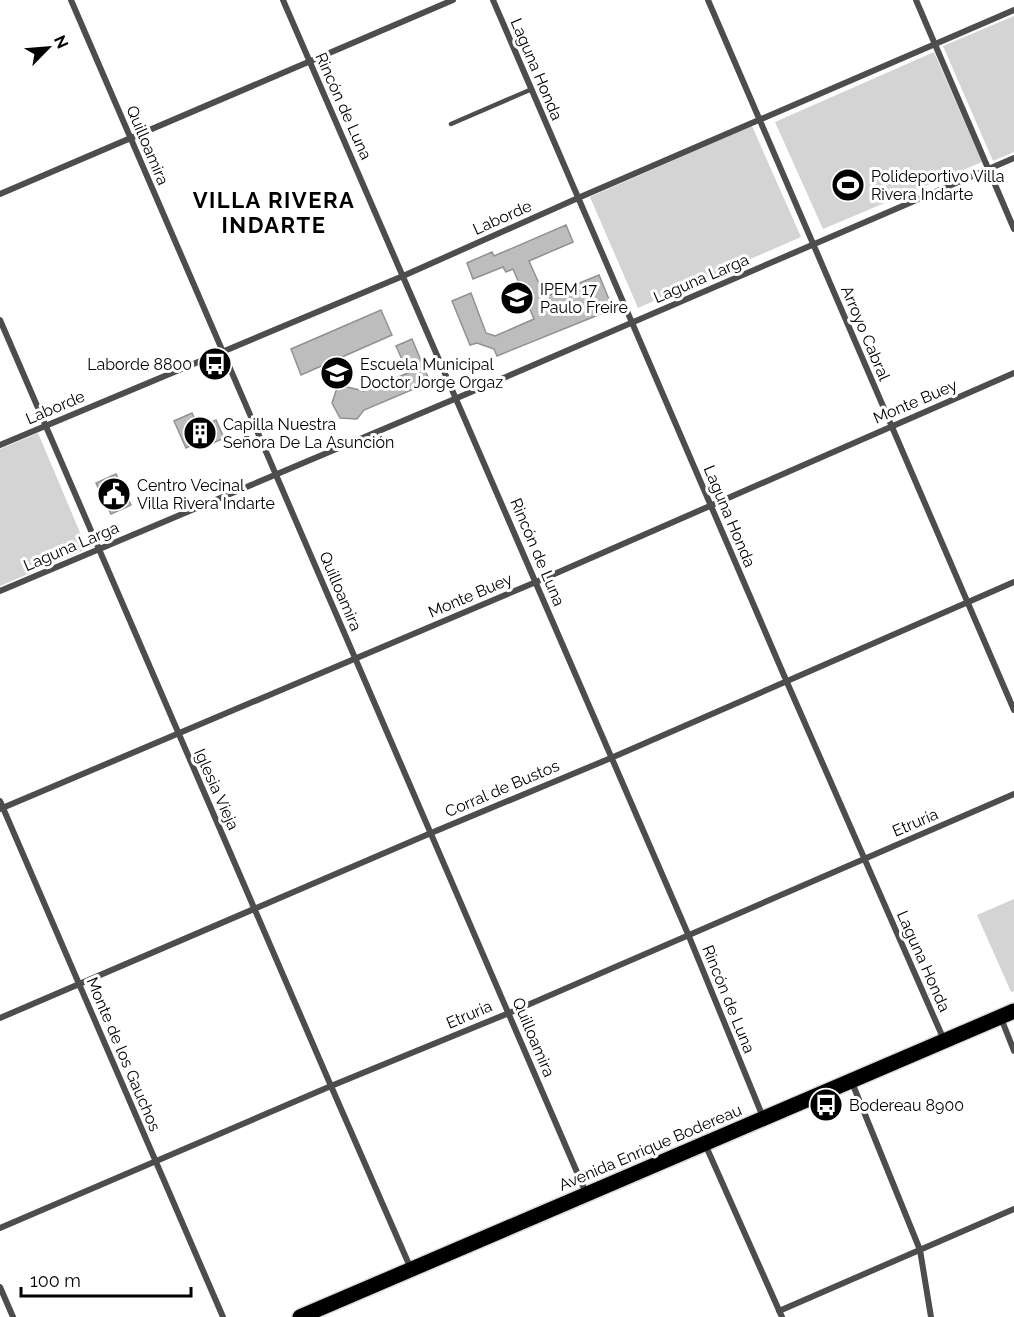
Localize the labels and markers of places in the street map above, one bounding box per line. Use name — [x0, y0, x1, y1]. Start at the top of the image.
sports icon: Polideportivo Villa Rivera Indarte — [830, 167, 866, 203]
place label: Polideportivo Villa Rivera Indarte — [871, 167, 1004, 204]
school or university icon: IPEM 17 Paulo Freire — [499, 280, 535, 316]
place label: IPEM 17 Paulo Freire — [540, 280, 628, 317]
bus stop icon: Laborde 8800 — [197, 346, 233, 382]
place label: Laborde 8800 — [87, 355, 192, 374]
school or university icon: Escuela Municipal Doctor Jorge Orgaz — [319, 355, 355, 391]
place label: Escuela Municipal Doctor Jorge Orgaz — [360, 355, 503, 392]
building icon: Capilla Nuestra Señora De La Asunción — [182, 415, 218, 451]
place label: Capilla Nuestra Señora De La Asunción — [223, 415, 394, 452]
public building icon: Centro Vecinal Villa Rivera Indarte — [96, 476, 132, 512]
place label: Centro Vecinal Villa Rivera Indarte — [137, 476, 275, 513]
bus stop icon: Bodereau 8900 — [808, 1087, 844, 1123]
place label: Bodereau 8900 — [849, 1096, 964, 1115]

